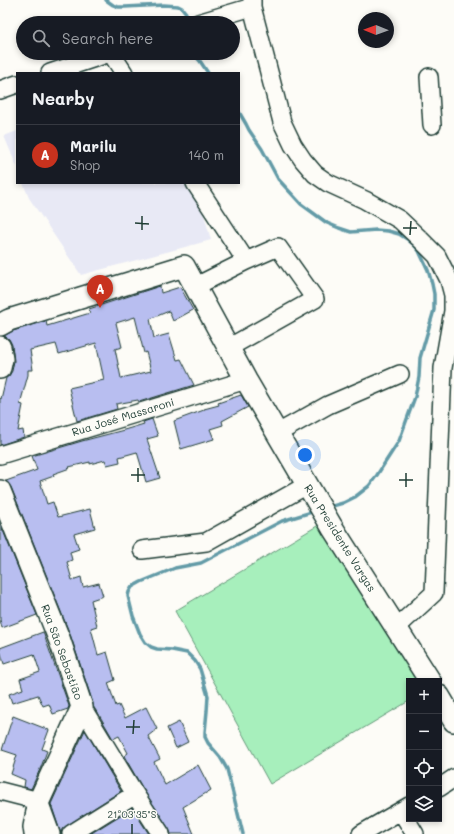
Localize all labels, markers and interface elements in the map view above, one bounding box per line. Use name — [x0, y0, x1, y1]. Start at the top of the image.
north arrow — [358, 12, 394, 48]
search box — [16, 16, 240, 60]
icon: search — [30, 27, 52, 49]
text: Search here — [62, 28, 153, 48]
text: Nearby — [32, 87, 94, 109]
text: Marilu — [70, 136, 117, 156]
text: A — [40, 146, 50, 163]
text: 140 m — [188, 146, 224, 163]
text: Shop — [70, 156, 100, 173]
pin: A — [87, 275, 113, 308]
street label: Rua José Massaroni — [70, 394, 176, 439]
your location — [295, 445, 315, 465]
street label: Rua Presidente Vargas — [301, 481, 380, 594]
street label: Rua São Sebastião — [38, 602, 87, 702]
map controls — [406, 678, 442, 822]
button: + — [406, 678, 442, 714]
button: − — [406, 714, 442, 750]
button: locate — [406, 750, 442, 786]
button: layers — [406, 786, 442, 822]
text: 21°03'35"S — [108, 807, 157, 821]

